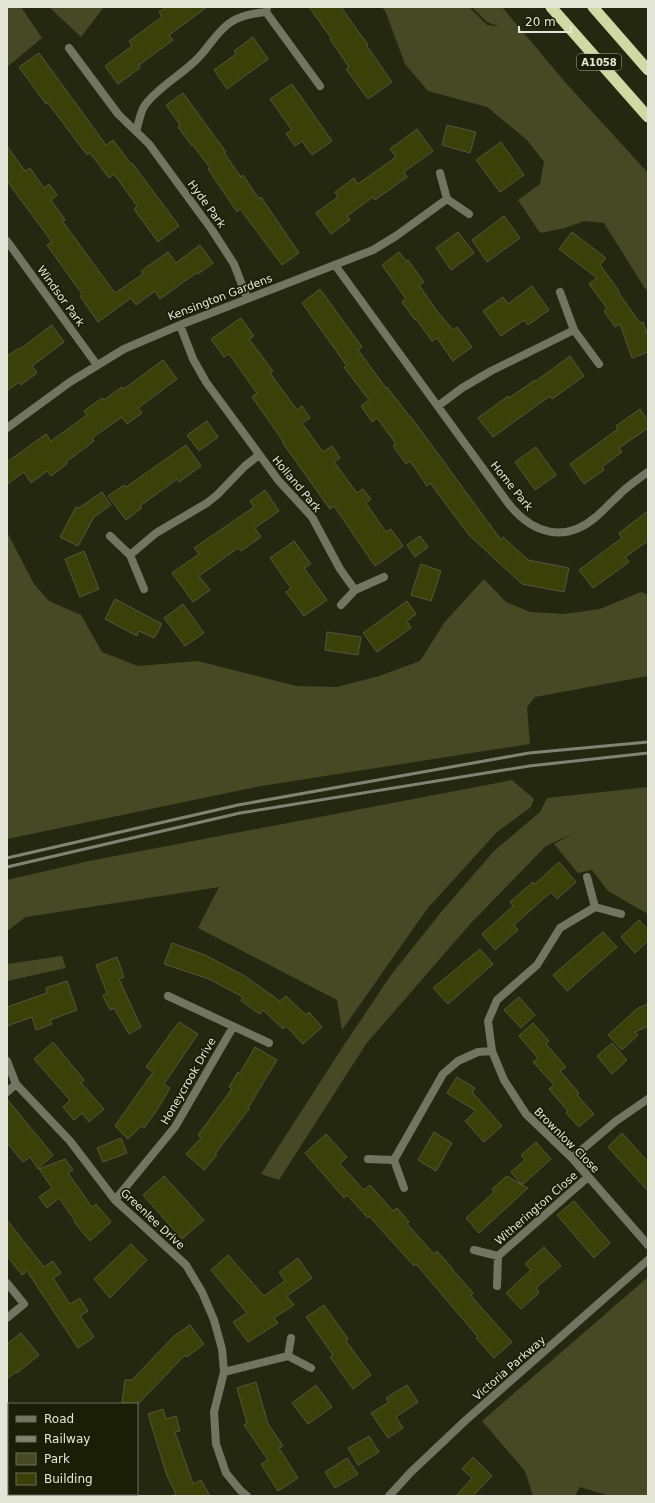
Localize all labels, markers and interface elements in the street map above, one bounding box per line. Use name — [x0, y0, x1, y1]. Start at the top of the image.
scale bar — [519, 8, 571, 34]
text: 20 m — [525, 15, 556, 29]
road number: A1058 — [577, 54, 621, 70]
street label: Hyde Park — [185, 178, 229, 231]
street label: Windsor Park — [34, 263, 87, 330]
street label: Kensington Gardens — [166, 271, 274, 323]
street label: Holland Park — [269, 454, 324, 515]
street label: Home Park — [488, 459, 536, 514]
street label: Honeycrook Drive — [158, 1035, 219, 1127]
street label: Brownlow Close — [531, 1105, 602, 1176]
street label: Witherington Close — [493, 1169, 580, 1248]
street label: Greenlee Drive — [118, 1186, 188, 1252]
street label: Victoria Parkway — [471, 1333, 548, 1403]
legend — [8, 1403, 138, 1495]
text: Road — [44, 1412, 74, 1426]
text: Railway — [44, 1432, 90, 1446]
text: Park — [44, 1452, 70, 1466]
text: Building — [44, 1472, 93, 1486]

